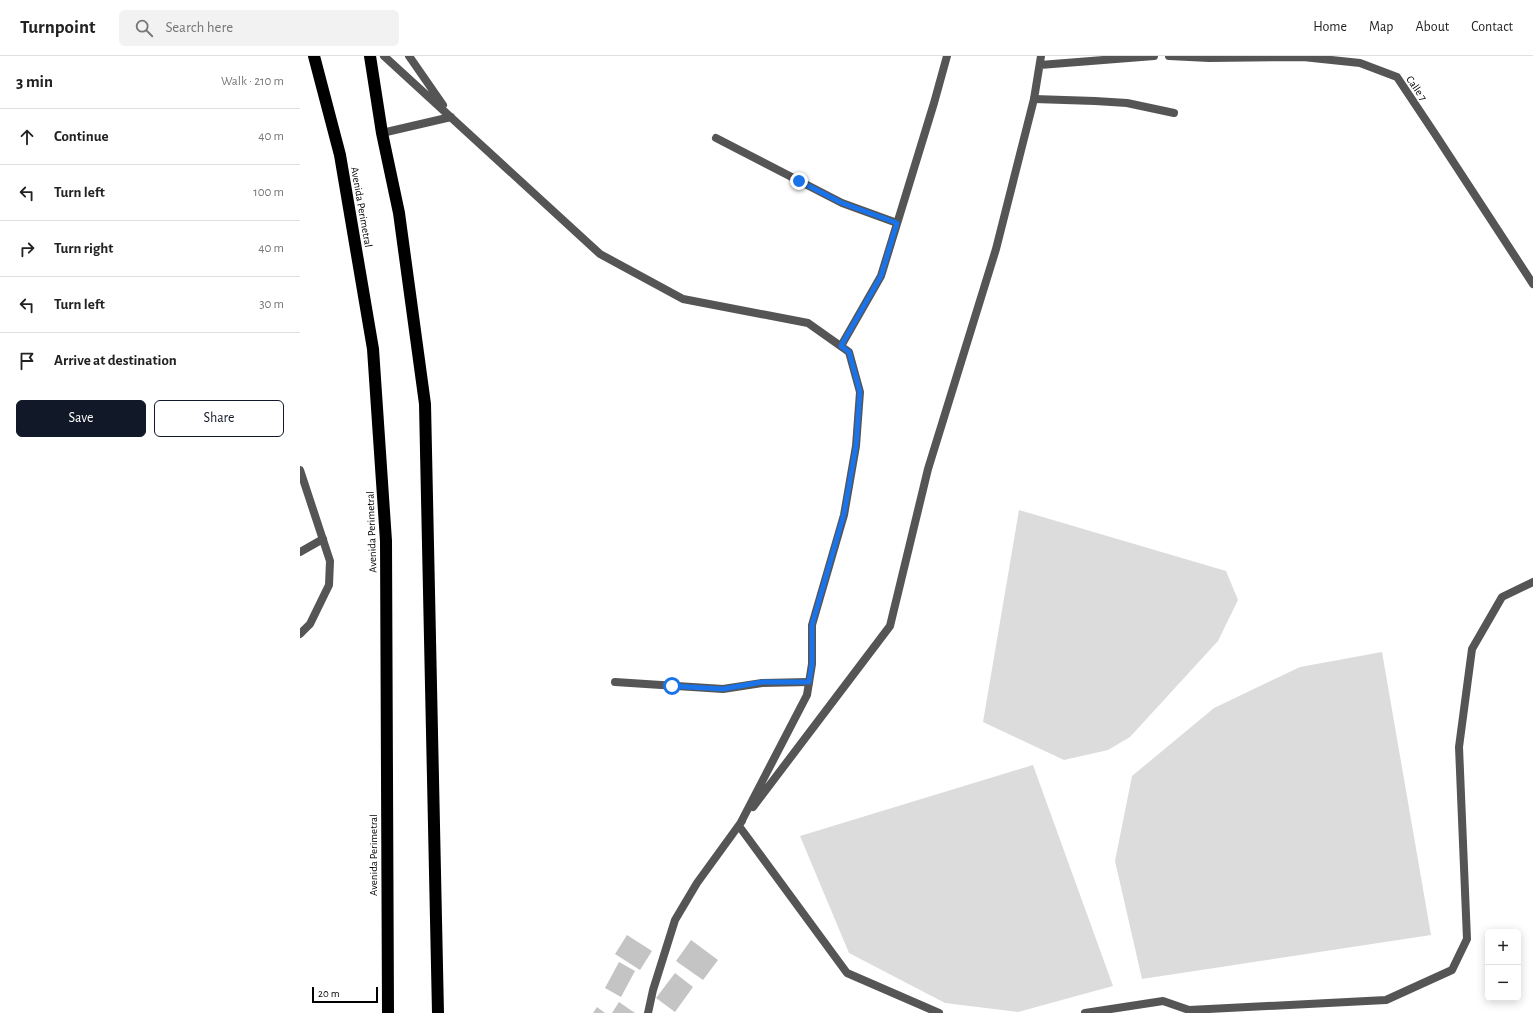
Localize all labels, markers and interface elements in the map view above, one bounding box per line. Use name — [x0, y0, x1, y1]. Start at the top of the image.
search box — [119, 10, 399, 46]
icon: search — [133, 17, 155, 39]
text: Turnpoint — [20, 18, 95, 37]
text: Search here — [165, 20, 233, 35]
text: Home — [1313, 20, 1347, 34]
text: Map — [1369, 20, 1393, 34]
text: About — [1415, 20, 1449, 34]
text: Contact — [1471, 20, 1513, 34]
text: 3 min — [16, 73, 53, 90]
street label: Calle 7 — [1404, 74, 1429, 103]
text: Walk · 210 m — [221, 75, 284, 88]
icon: ahead — [16, 126, 38, 148]
text: Continue — [54, 129, 109, 144]
text: 40 m — [258, 130, 284, 143]
street label: Avenida Perimetral — [349, 166, 374, 248]
route end — [790, 172, 808, 190]
icon: left — [16, 182, 38, 204]
text: Turn left — [54, 185, 105, 200]
text: 100 m — [253, 186, 284, 199]
icon: right — [16, 238, 38, 260]
text: Turn right — [54, 241, 113, 256]
text: 40 m — [258, 242, 284, 255]
icon: left — [16, 294, 38, 316]
text: Turn left — [54, 297, 105, 312]
text: 30 m — [259, 298, 284, 311]
icon: arrive — [16, 350, 38, 372]
text: Arrive at destination — [54, 353, 177, 368]
button: Save — [16, 400, 146, 437]
button: Share — [154, 400, 284, 437]
street label: Avenida Perimetral — [365, 491, 378, 573]
route start — [663, 677, 681, 695]
street label: Avenida Perimetral — [368, 814, 379, 896]
map controls — [1485, 929, 1521, 1001]
button: + — [1485, 929, 1521, 965]
button: − — [1485, 965, 1521, 1001]
scale bar — [312, 985, 378, 1004]
text: 20 m — [318, 988, 339, 999]

